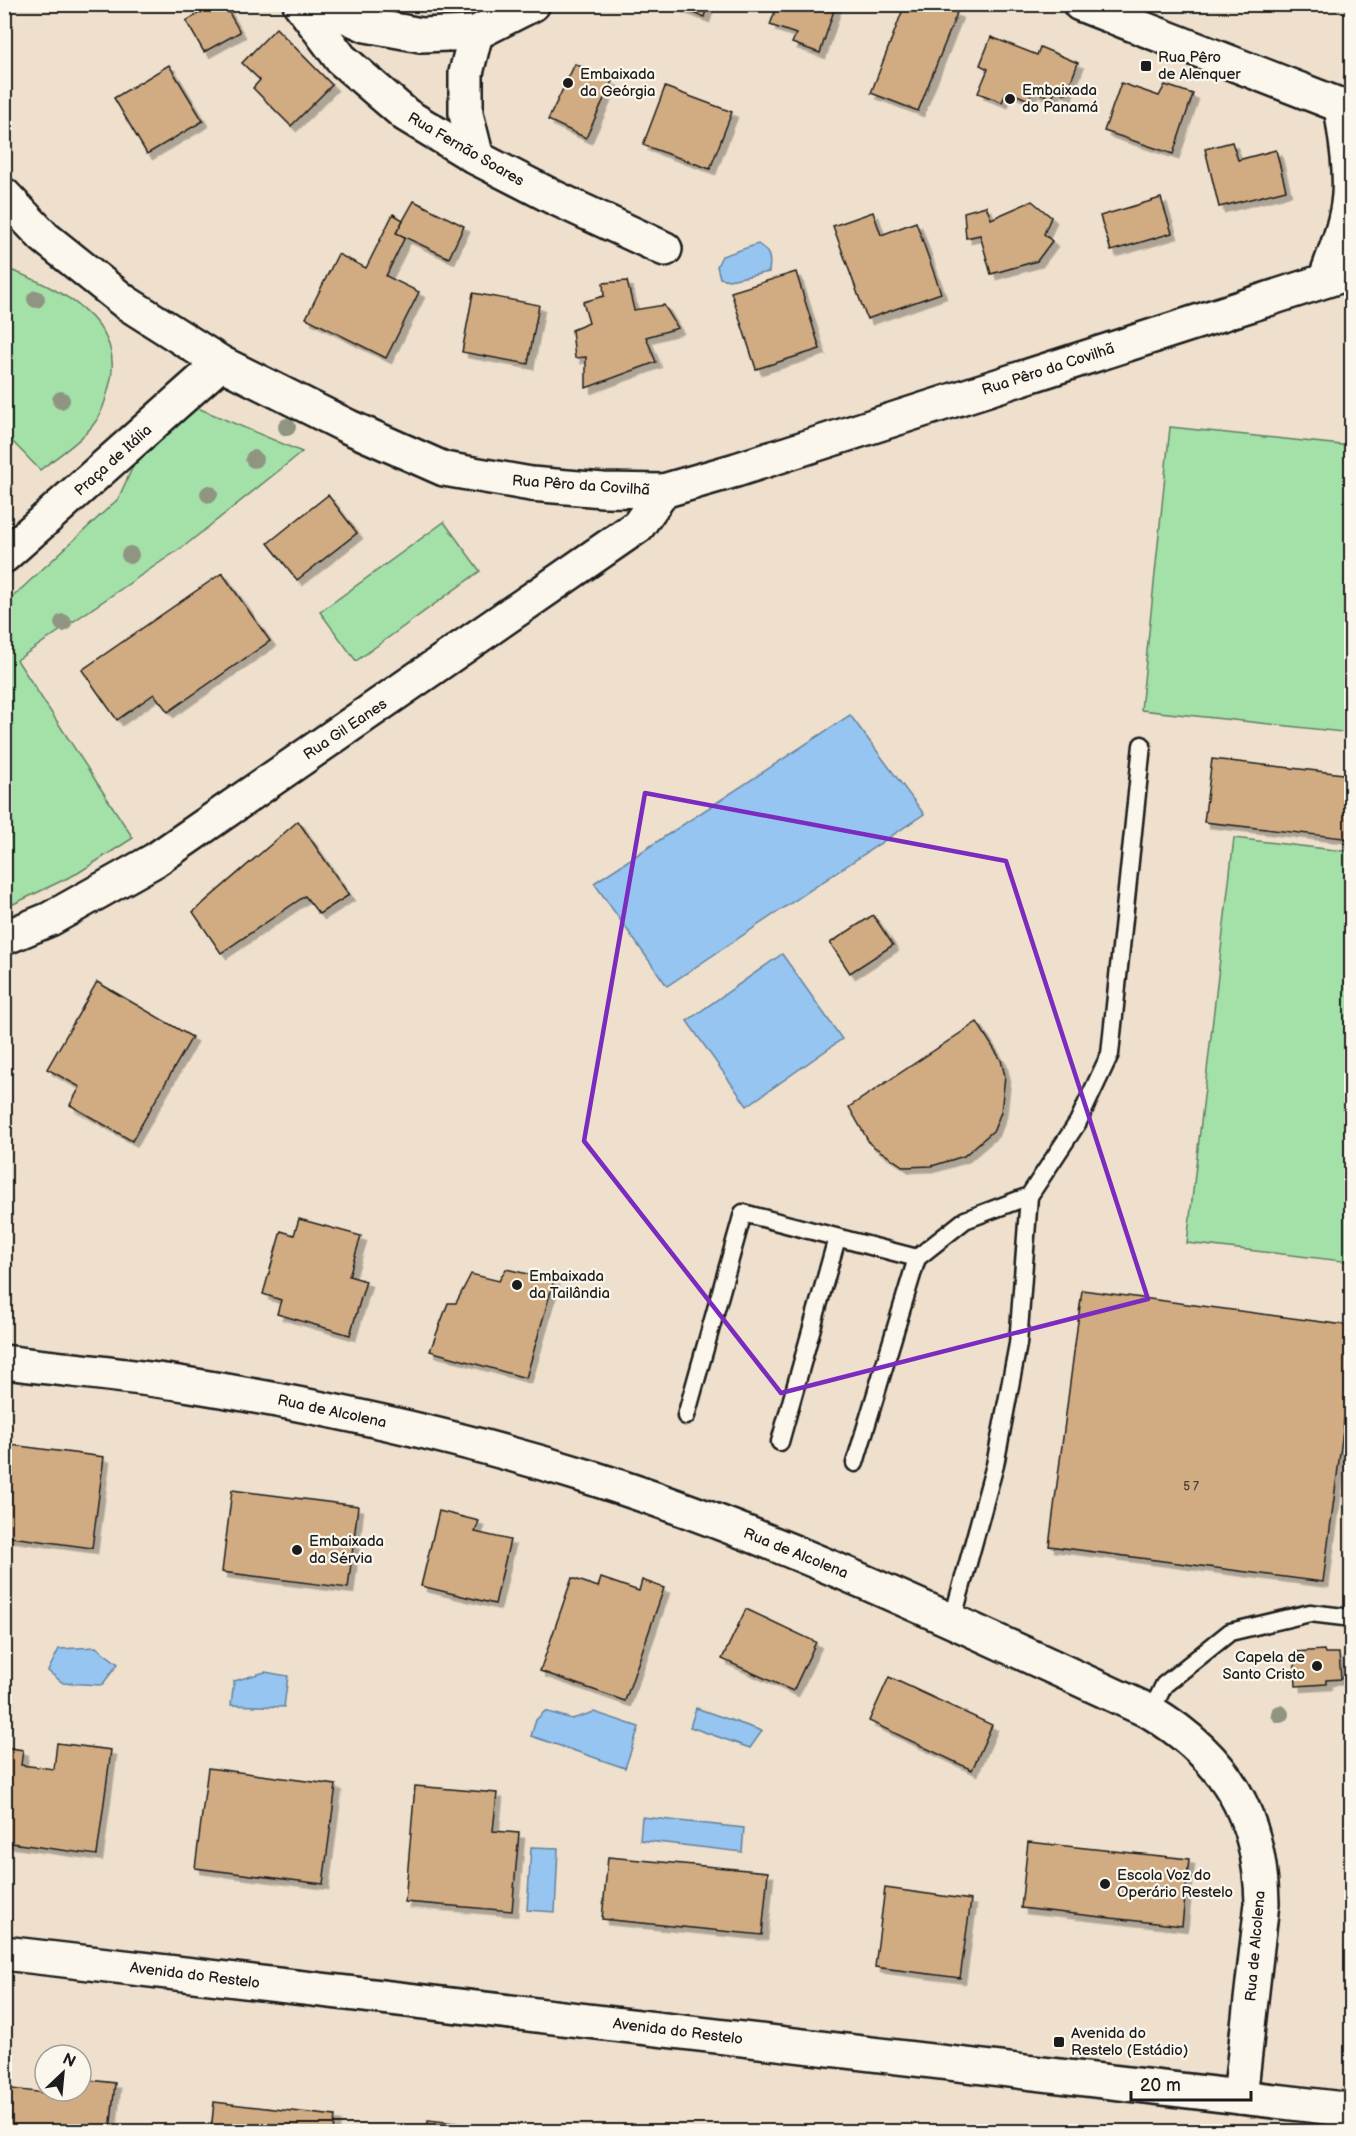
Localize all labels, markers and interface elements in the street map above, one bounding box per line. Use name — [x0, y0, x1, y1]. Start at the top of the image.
place label: Rua Pêro de Alenquer — [1158, 48, 1241, 84]
marker: Rua Pêro de Alenquer — [1139, 59, 1153, 73]
place label: Embaixada da Geórgia — [580, 65, 656, 101]
marker: Embaixada da Geórgia — [561, 76, 575, 90]
place label: Embaixada do Panamá — [1022, 81, 1098, 117]
marker: Embaixada do Panamá — [1003, 92, 1017, 106]
street label: Rua Fernão Soares — [404, 108, 528, 191]
street label: Rua Pêro da Covilhã — [979, 339, 1117, 400]
street label: Praça de Itália — [71, 421, 156, 500]
street label: Rua Pêro da Covilhã — [511, 471, 651, 500]
street label: Rua Gil Eanes — [300, 694, 391, 764]
place label: Embaixada da Tailândia — [529, 1267, 610, 1303]
marker: Embaixada da Tailândia — [510, 1278, 524, 1292]
street label: Rua de Alcolena — [276, 1391, 388, 1432]
house number: 5 7 — [1183, 1479, 1199, 1494]
street label: Rua de Alcolena — [741, 1524, 851, 1583]
place label: Embaixada da Sérvia — [309, 1532, 384, 1568]
marker: Embaixada da Sérvia — [290, 1543, 304, 1557]
place label: Capela de Santo Cristo — [1223, 1648, 1305, 1684]
marker: Capela de Santo Cristo — [1310, 1659, 1324, 1673]
place label: Escola Voz do Operário Restelo — [1117, 1866, 1233, 1902]
marker: Escola Voz do Operário Restelo — [1098, 1877, 1112, 1891]
street label: Rua de Alcolena — [1241, 1890, 1270, 2002]
street label: Avenida do Restelo — [129, 1958, 261, 1993]
street label: Avenida do Restelo — [612, 2014, 744, 2049]
place label: Avenida do Restelo (Estádio) — [1071, 2024, 1188, 2060]
marker: Avenida do Restelo (Estádio) — [1052, 2035, 1066, 2049]
north arrow — [33, 2043, 93, 2103]
text: N — [59, 2050, 78, 2072]
scale bar — [1131, 2064, 1251, 2102]
text: 20 m — [1140, 2075, 1181, 2096]

